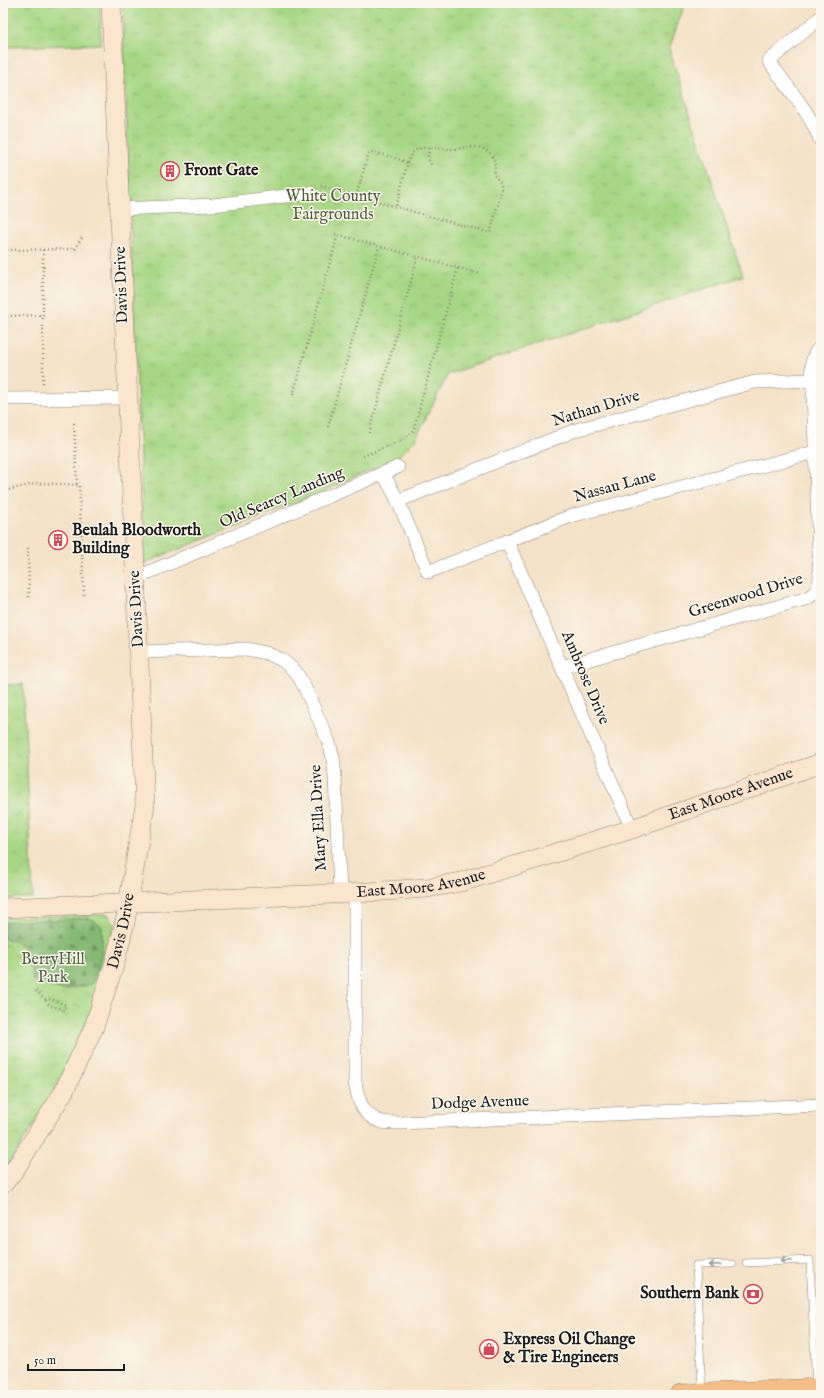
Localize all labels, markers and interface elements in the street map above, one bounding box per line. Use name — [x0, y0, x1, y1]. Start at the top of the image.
building icon: Front Gate — [159, 160, 181, 182]
place label: Front Gate — [184, 161, 259, 181]
park label: White County Fairgrounds — [285, 187, 381, 225]
street label: Davis Drive — [111, 246, 133, 324]
street label: Nathan Drive — [550, 386, 642, 432]
street label: Old Searcy Landing — [217, 463, 347, 533]
street label: Nassau Lane — [572, 466, 658, 508]
place label: Beulah Bloodworth Building — [72, 521, 201, 559]
building icon: Beulah Bloodworth Building — [47, 529, 69, 551]
street label: Greenwood Drive — [686, 569, 806, 623]
street label: Davis Drive — [125, 570, 149, 648]
street label: Ambrose Drive — [556, 627, 614, 728]
street label: East Moore Avenue — [666, 763, 796, 825]
street label: Mary Ella Drive — [306, 764, 332, 872]
street label: East Moore Avenue — [356, 865, 488, 903]
street label: Davis Drive — [103, 892, 140, 972]
park label: BerryHill Park — [21, 950, 86, 988]
street label: Dodge Avenue — [430, 1091, 530, 1115]
one-way arrow — [780, 1258, 793, 1265]
one-way arrow — [709, 1261, 722, 1268]
bank icon: Southern Bank — [742, 1283, 764, 1305]
place label: Southern Bank — [640, 1284, 739, 1304]
place label: Express Oil Change & Tire Engineers — [503, 1330, 636, 1368]
shop icon: Express Oil Change & Tire Engineers — [478, 1338, 500, 1360]
scale bar — [28, 1346, 124, 1372]
text: 50 m — [34, 1353, 56, 1368]

